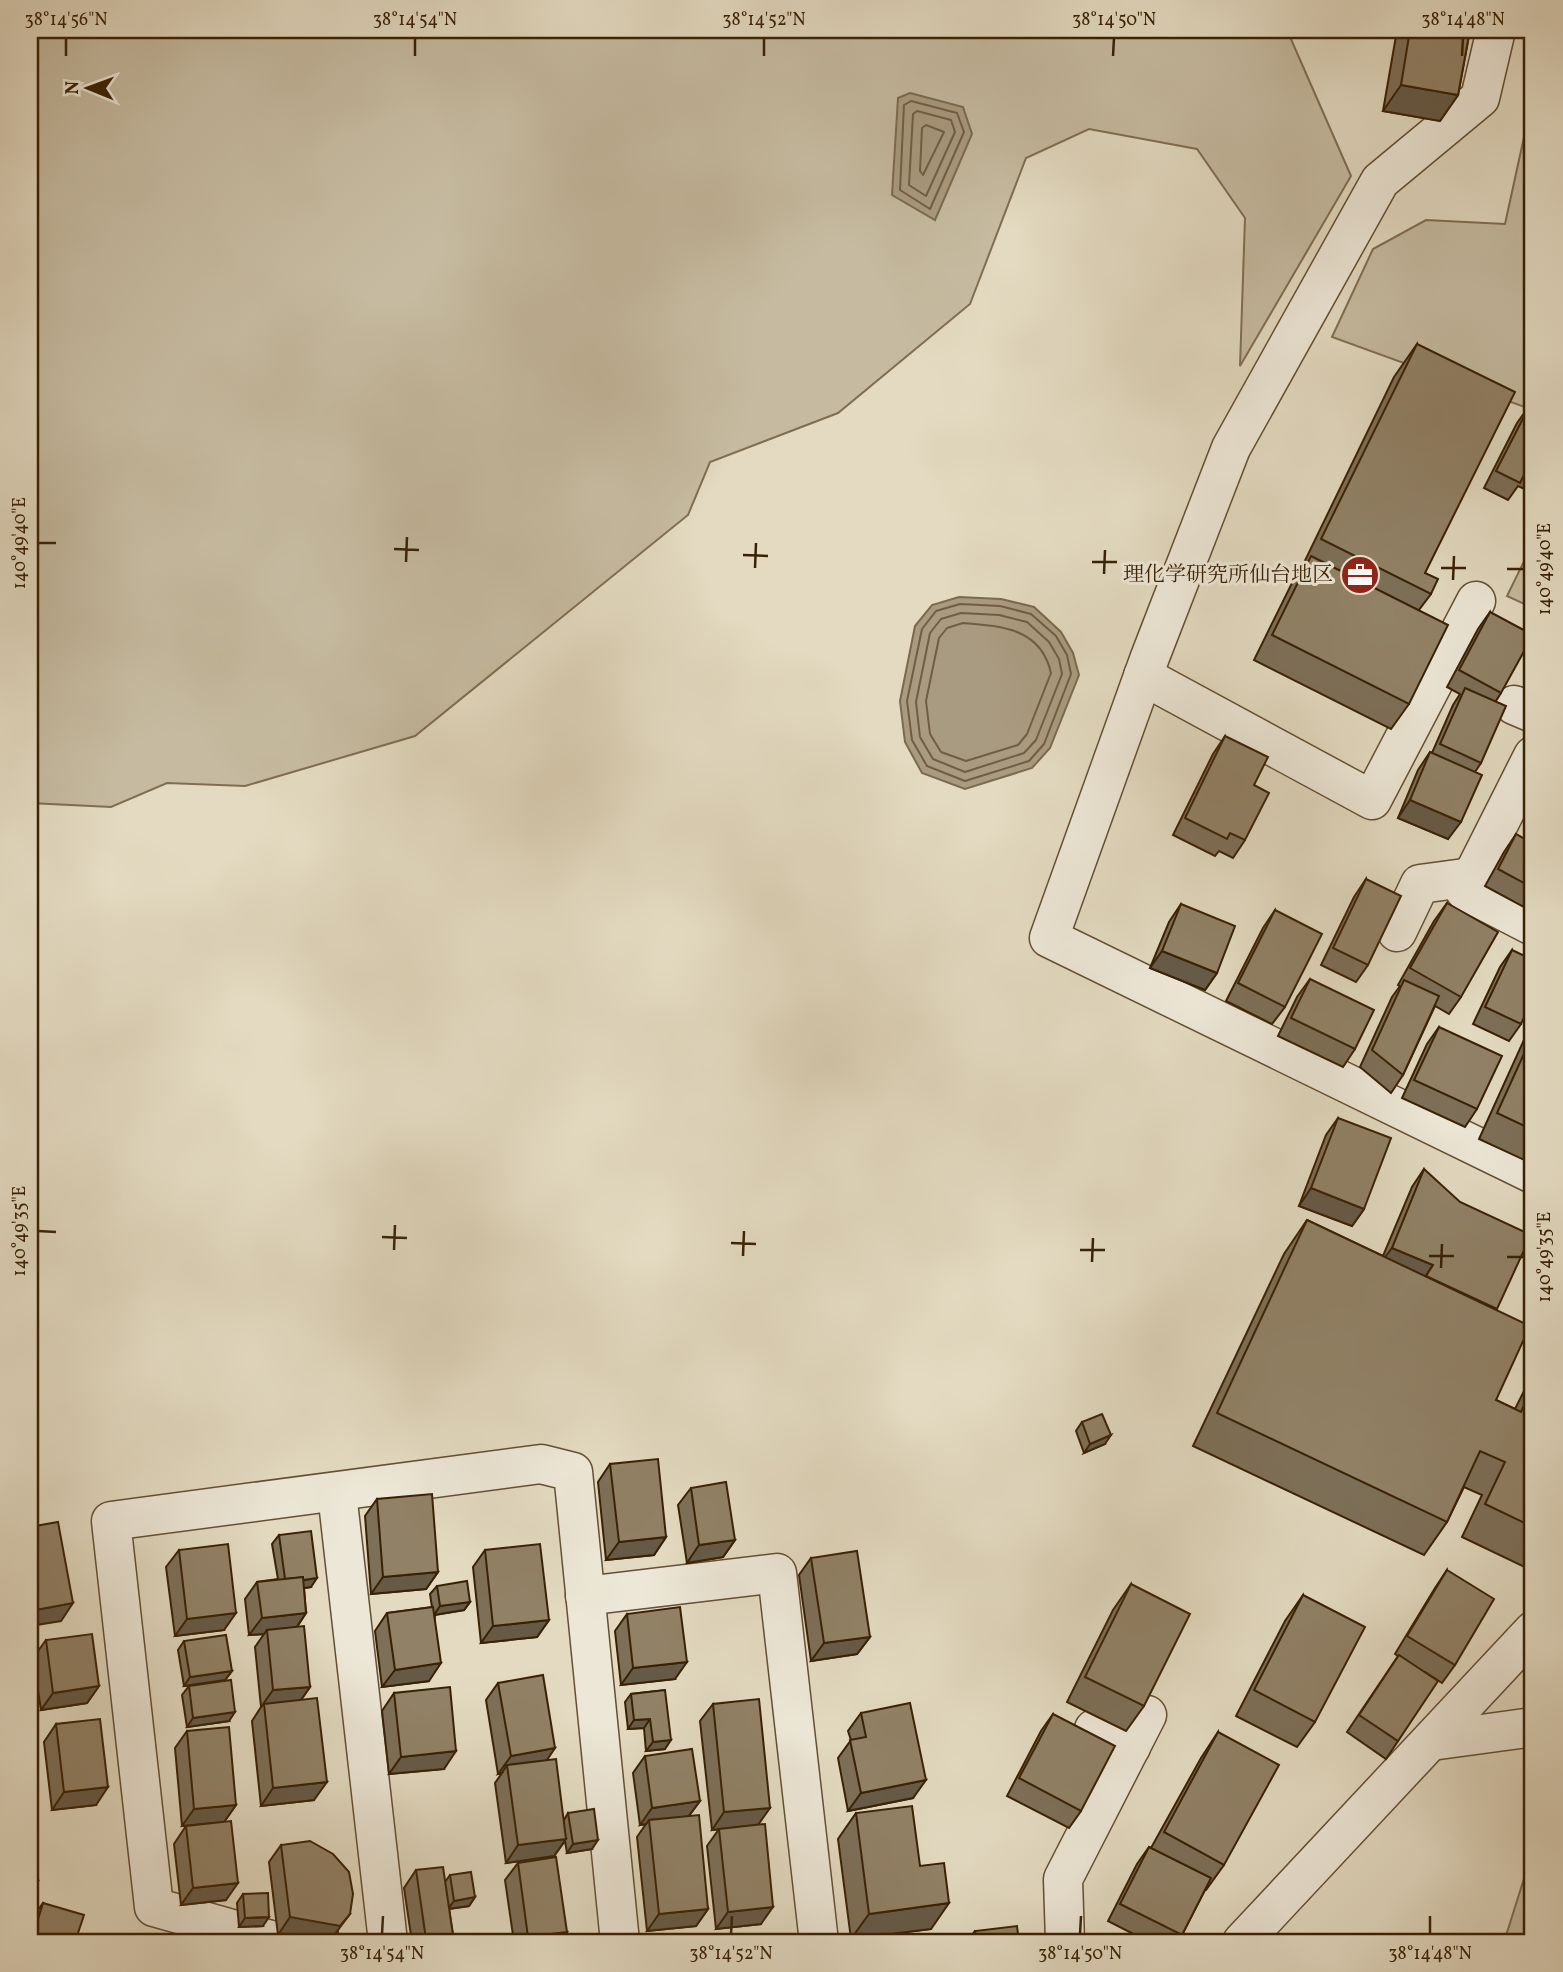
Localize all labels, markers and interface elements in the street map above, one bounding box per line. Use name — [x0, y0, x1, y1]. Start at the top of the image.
text: 38°14'56"N — [24, 8, 108, 33]
text: 38°14'54"N — [373, 8, 457, 33]
text: 38°14'52"N — [722, 8, 806, 33]
text: 38°14'50"N — [1072, 8, 1156, 33]
text: 38°14'48"N — [1421, 8, 1505, 33]
north arrow — [52, 52, 122, 122]
text: N — [60, 80, 86, 95]
text: 140°49'40"E — [8, 497, 33, 589]
text: 140°49'40"E — [1533, 523, 1558, 615]
office icon: 理化学研究所仙台地区 — [1339, 554, 1381, 596]
place label: 理化学研究所仙台地区 — [1123, 561, 1333, 590]
text: 140°49'35"E — [8, 1185, 33, 1276]
text: 140°49'35"E — [1533, 1211, 1558, 1302]
text: 38°14'54"N — [340, 1942, 424, 1967]
text: 38°14'52"N — [689, 1942, 773, 1967]
text: 38°14'50"N — [1038, 1942, 1122, 1967]
text: 38°14'48"N — [1388, 1942, 1472, 1967]

